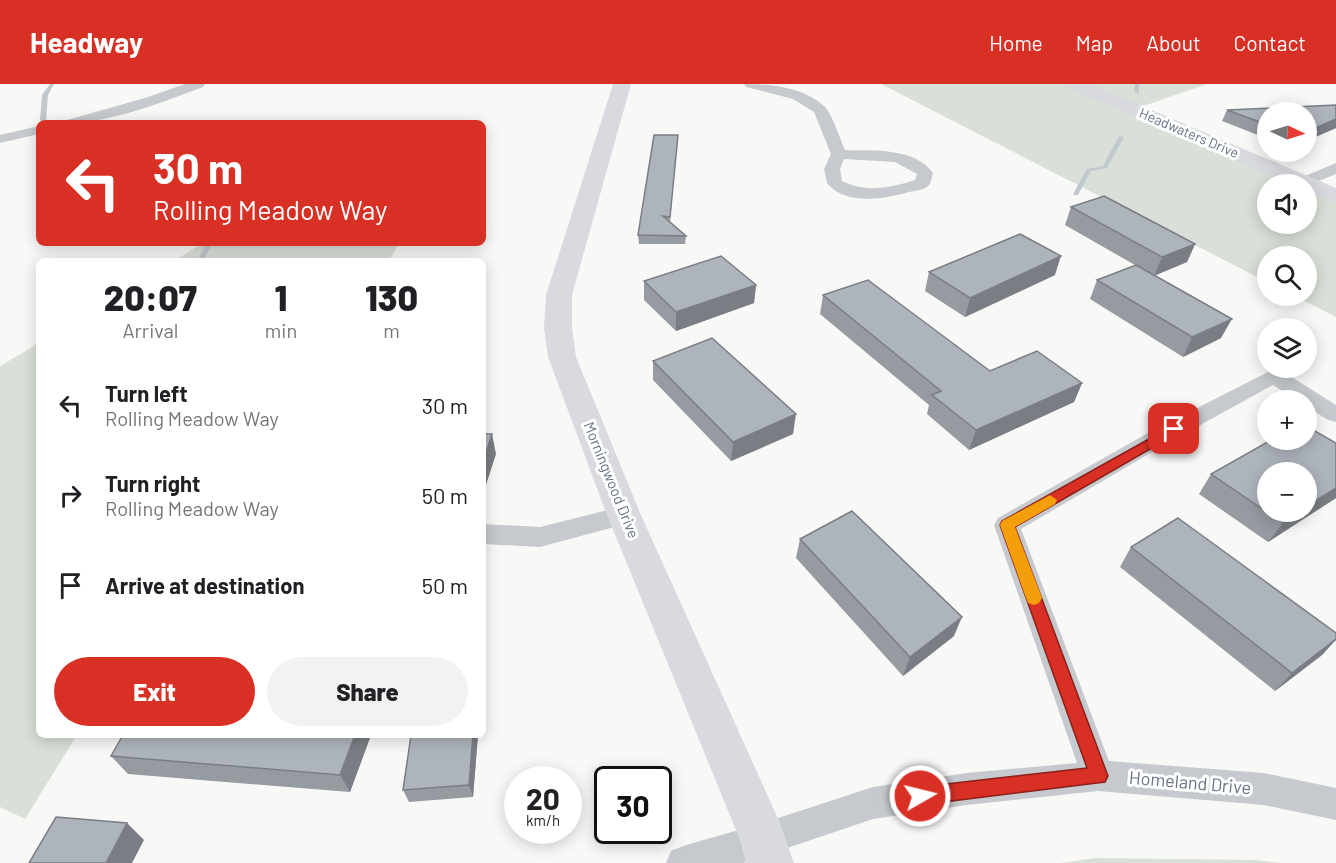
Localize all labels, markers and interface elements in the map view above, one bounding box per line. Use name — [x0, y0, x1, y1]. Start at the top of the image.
text: Headway — [30, 25, 143, 59]
text: Home — [989, 30, 1043, 55]
text: Map — [1076, 30, 1113, 55]
text: About — [1146, 30, 1201, 55]
text: Contact — [1234, 30, 1306, 55]
north arrow — [1257, 102, 1317, 162]
map controls — [1257, 102, 1317, 522]
street label: Headwaters Drive — [1137, 104, 1242, 161]
text: 30 m — [153, 142, 243, 192]
icon: left — [54, 144, 132, 222]
button: sound — [1257, 174, 1317, 234]
text: Rolling Meadow Way — [153, 193, 388, 225]
button: search — [1257, 246, 1317, 306]
text: 20:07 — [104, 275, 197, 318]
text: 1 — [275, 275, 287, 318]
text: 130 — [365, 275, 418, 318]
text: Arrival — [122, 318, 178, 342]
text: min — [265, 318, 297, 342]
text: m — [383, 318, 400, 342]
button: layers — [1257, 318, 1317, 378]
text: Turn left — [105, 380, 188, 406]
icon: left — [54, 389, 87, 422]
button: + — [1257, 390, 1317, 450]
text: 30 m — [422, 392, 468, 418]
pin — [1148, 403, 1199, 454]
text: Rolling Meadow Way — [105, 406, 279, 430]
icon: arrive — [1157, 412, 1190, 445]
street label: Morningwood Drive — [580, 419, 643, 540]
button: − — [1257, 462, 1317, 522]
text: Turn right — [105, 470, 200, 496]
icon: right — [54, 479, 87, 512]
text: 50 m — [422, 482, 468, 508]
text: Rolling Meadow Way — [105, 496, 279, 520]
icon: arrive — [54, 569, 87, 602]
text: Arrive at destination — [105, 572, 304, 598]
text: 50 m — [422, 572, 468, 598]
button: Exit — [54, 657, 255, 726]
button: Share — [267, 657, 468, 726]
position arrow — [888, 764, 952, 828]
speed limit sign: 30 — [594, 766, 672, 844]
street label: Homeland Drive — [1128, 766, 1252, 798]
text: 20 — [526, 780, 560, 816]
text: km/h — [526, 811, 560, 829]

